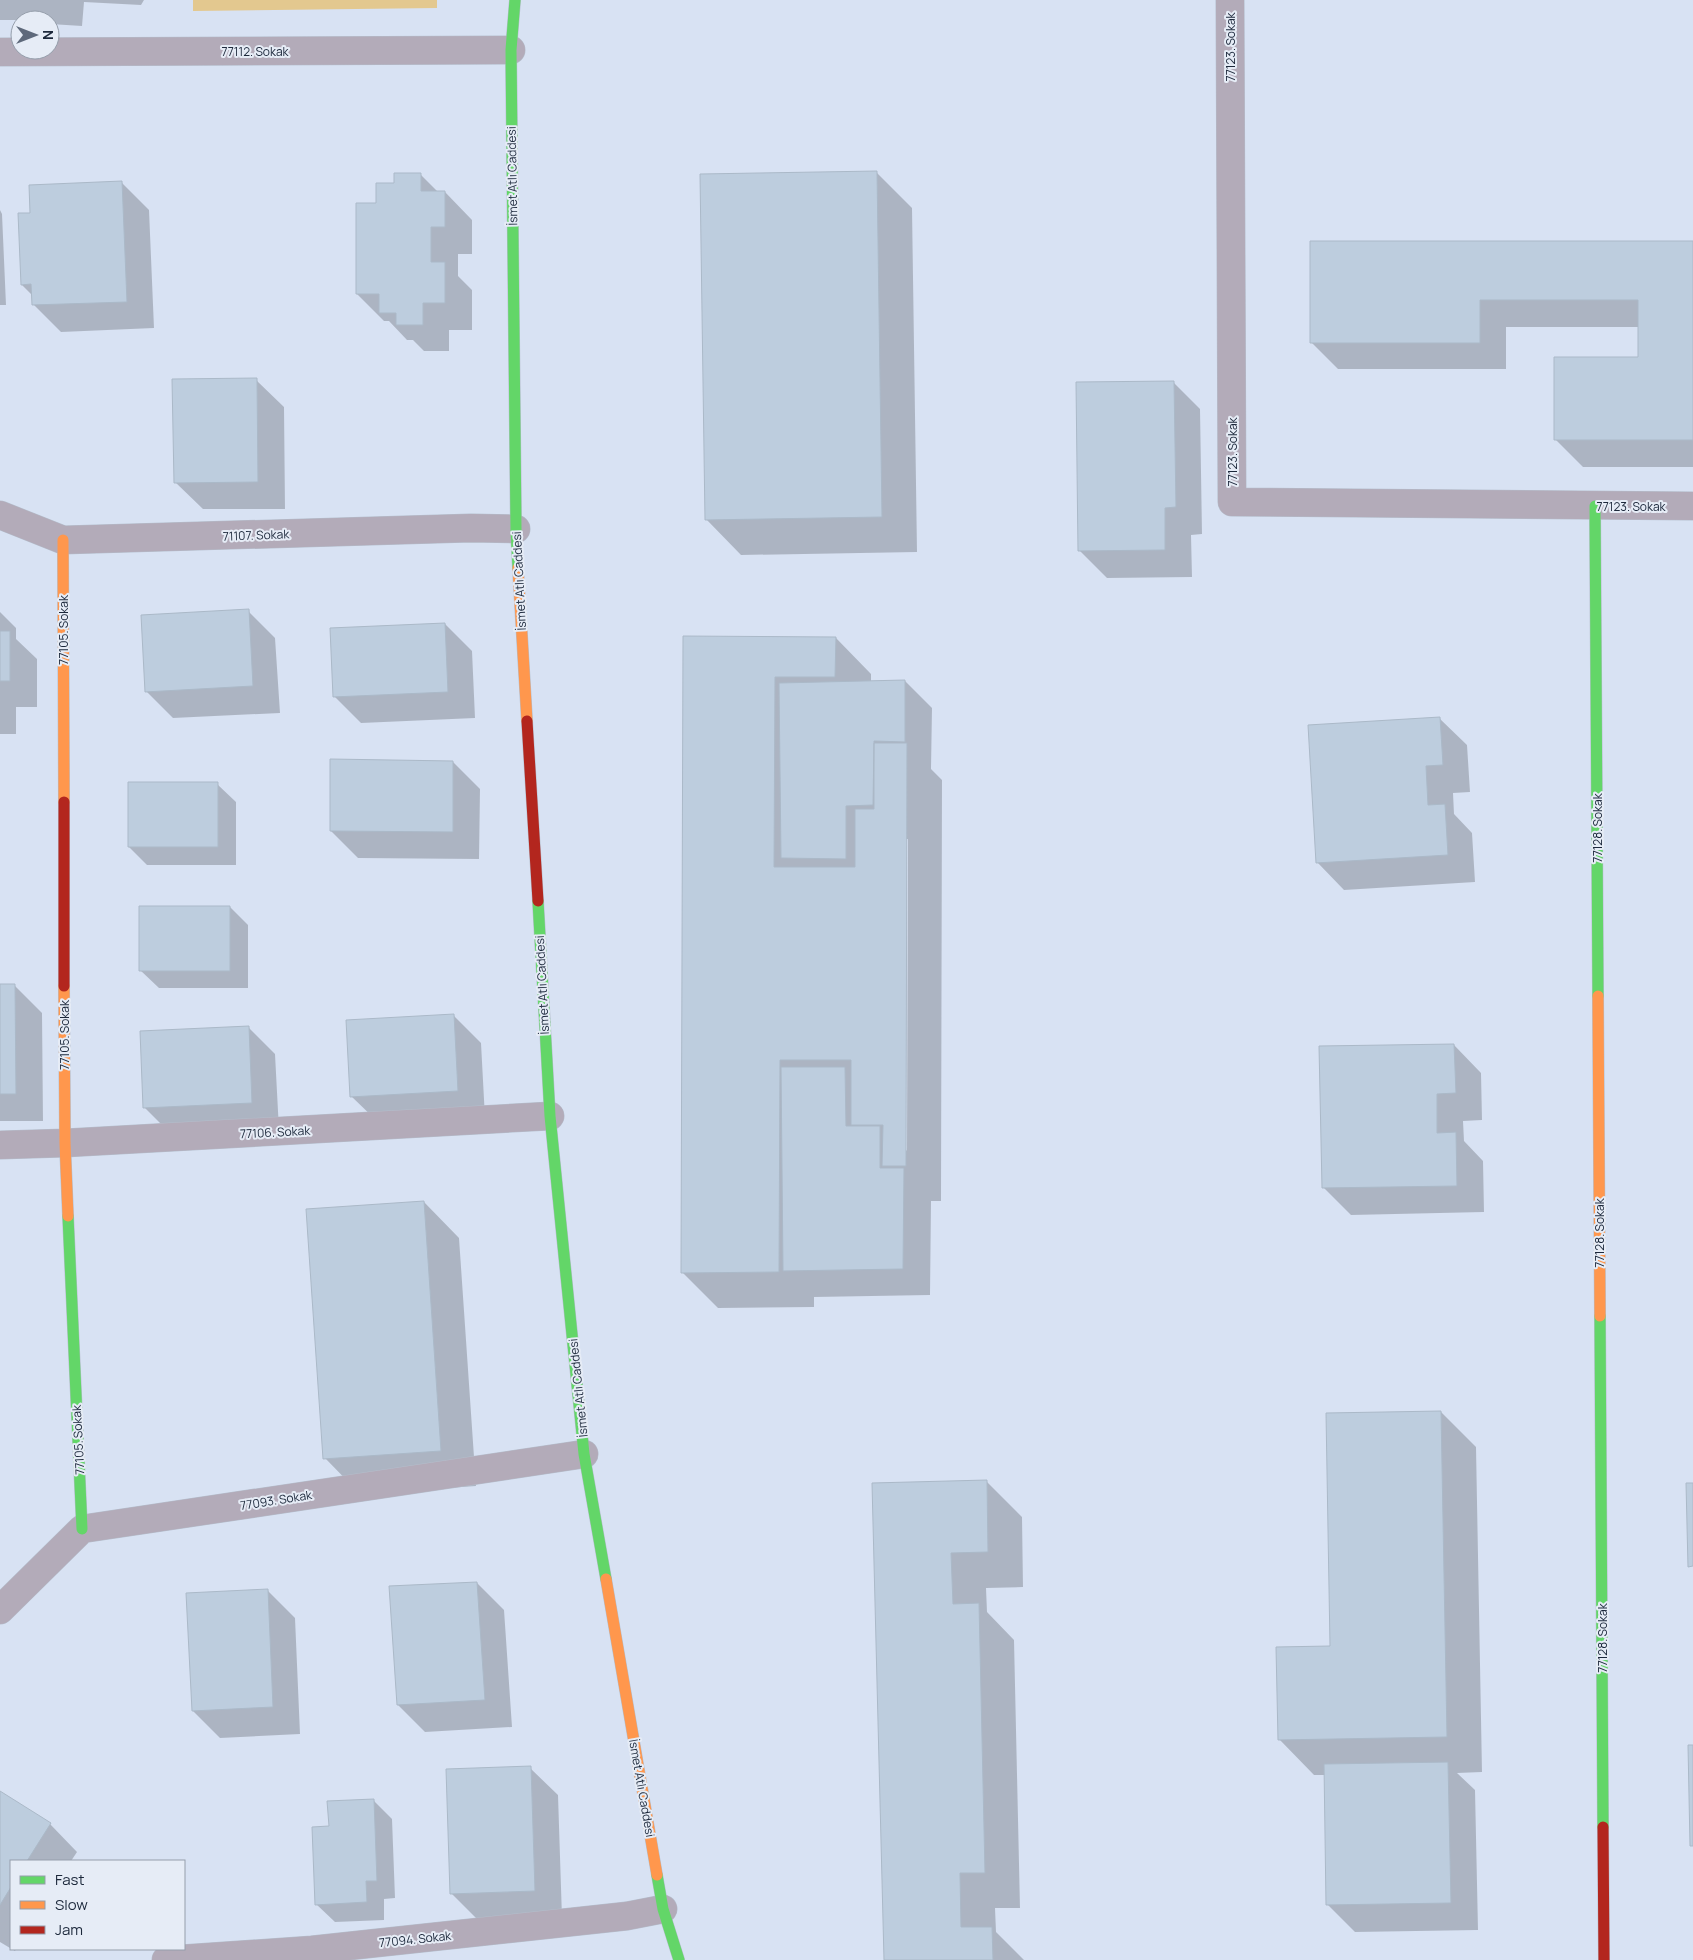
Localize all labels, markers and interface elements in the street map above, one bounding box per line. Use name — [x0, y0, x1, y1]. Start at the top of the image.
north arrow — [10, 10, 60, 60]
street label: 77123. Sokak — [1222, 11, 1239, 82]
text: N — [39, 30, 58, 40]
street label: 77112. Sokak — [221, 43, 290, 60]
street label: İsmet Atlı Caddesi — [503, 126, 521, 226]
street label: 77123. Sokak — [1224, 416, 1241, 487]
street label: 77123. Sokak — [1596, 498, 1667, 515]
street label: 71107. Sokak — [223, 525, 291, 545]
street label: İsmet Atlı Caddesi — [508, 531, 530, 631]
street label: 77105. Sokak — [55, 594, 72, 665]
street label: 77128. Sokak — [1589, 792, 1606, 863]
street label: İsmet Atlı Caddesi — [531, 935, 553, 1035]
street label: 77105. Sokak — [56, 999, 73, 1070]
street label: 77106. Sokak — [239, 1122, 312, 1142]
street label: 77128. Sokak — [1591, 1197, 1608, 1268]
street label: İsmet Atlı Caddesi — [564, 1338, 592, 1438]
street label: 77105. Sokak — [68, 1404, 88, 1475]
street label: 77093. Sokak — [239, 1486, 314, 1514]
street label: 77128. Sokak — [1594, 1602, 1611, 1673]
street label: İsmet Atlı Caddesi — [625, 1738, 659, 1838]
legend — [10, 1860, 185, 1950]
text: Fast — [55, 1869, 84, 1890]
text: Slow — [55, 1894, 88, 1915]
text: Jam — [55, 1919, 83, 1940]
street label: 77094. Sokak — [378, 1927, 453, 1951]

